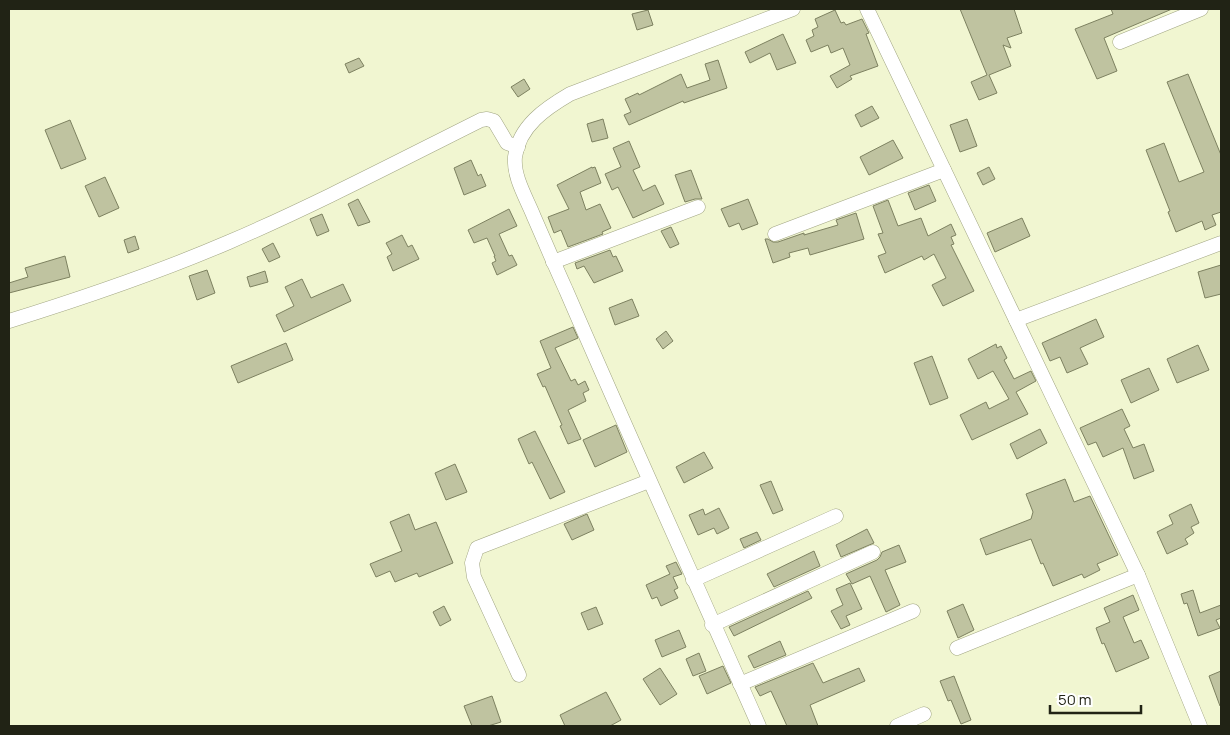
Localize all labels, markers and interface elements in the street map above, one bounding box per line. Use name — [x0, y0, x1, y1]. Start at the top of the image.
scale bar — [1050, 682, 1141, 714]
text: 50 m — [1058, 689, 1092, 710]

